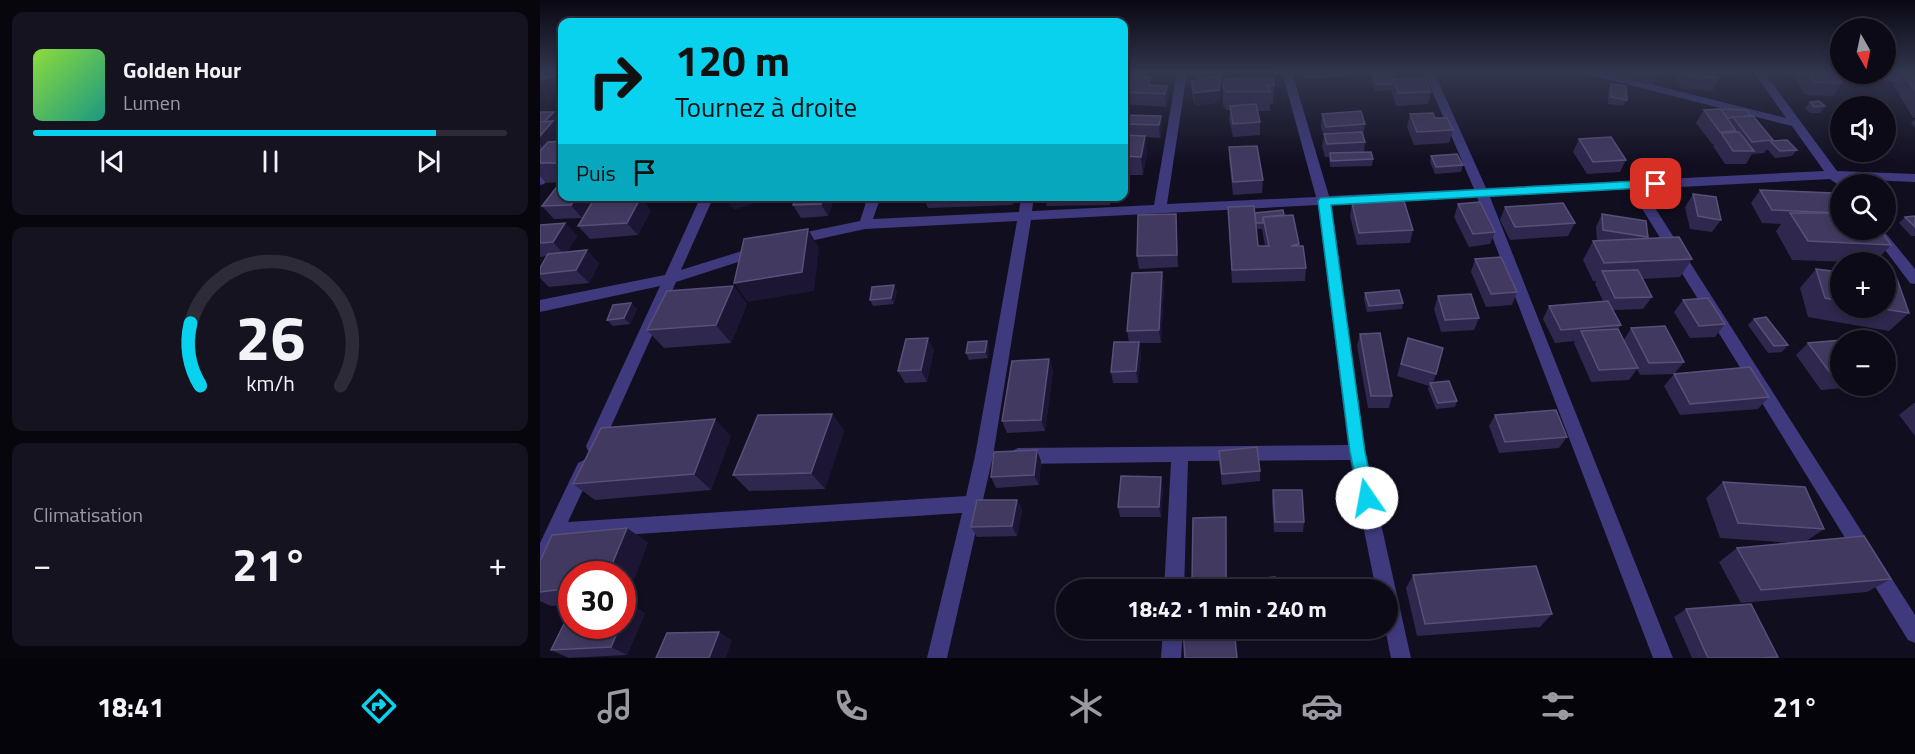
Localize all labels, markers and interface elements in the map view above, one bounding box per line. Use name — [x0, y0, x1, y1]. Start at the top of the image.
north arrow — [1830, 18, 1896, 84]
map controls — [1830, 18, 1896, 396]
text: 120 m — [675, 28, 790, 92]
icon: right — [576, 42, 654, 120]
text: Golden Hour — [123, 53, 241, 87]
text: Tournez à droite — [675, 86, 857, 127]
text: Lumen — [123, 87, 181, 118]
button: sound — [1830, 96, 1896, 162]
icon: previous — [96, 145, 129, 178]
icon: pause — [254, 145, 287, 178]
icon: next — [412, 145, 445, 178]
text: Puis — [576, 156, 616, 190]
icon: arrive — [628, 156, 661, 189]
pin — [1630, 158, 1681, 209]
icon: arrive — [1639, 167, 1672, 200]
button: search — [1830, 174, 1896, 240]
button: + — [1830, 252, 1896, 318]
text: 26 — [235, 289, 305, 384]
button: − — [1830, 330, 1896, 396]
text: km/h — [246, 367, 294, 399]
position arrow — [1335, 466, 1399, 530]
text: Climatisation — [33, 499, 143, 530]
text: 21° — [232, 530, 308, 598]
text: − — [33, 539, 51, 589]
text: + — [489, 539, 507, 589]
speed limit sign: 30 — [558, 561, 636, 639]
text: 18:42 · 1 min · 240 m — [1127, 592, 1327, 626]
icon: directions — [358, 685, 400, 727]
icon: music — [594, 685, 636, 727]
icon: phone — [830, 685, 872, 727]
icon: climate — [1065, 685, 1107, 727]
icon: car — [1301, 685, 1343, 727]
icon: filters — [1537, 685, 1579, 727]
text: 18:41 — [97, 686, 164, 727]
text: 21° — [1773, 686, 1818, 727]

